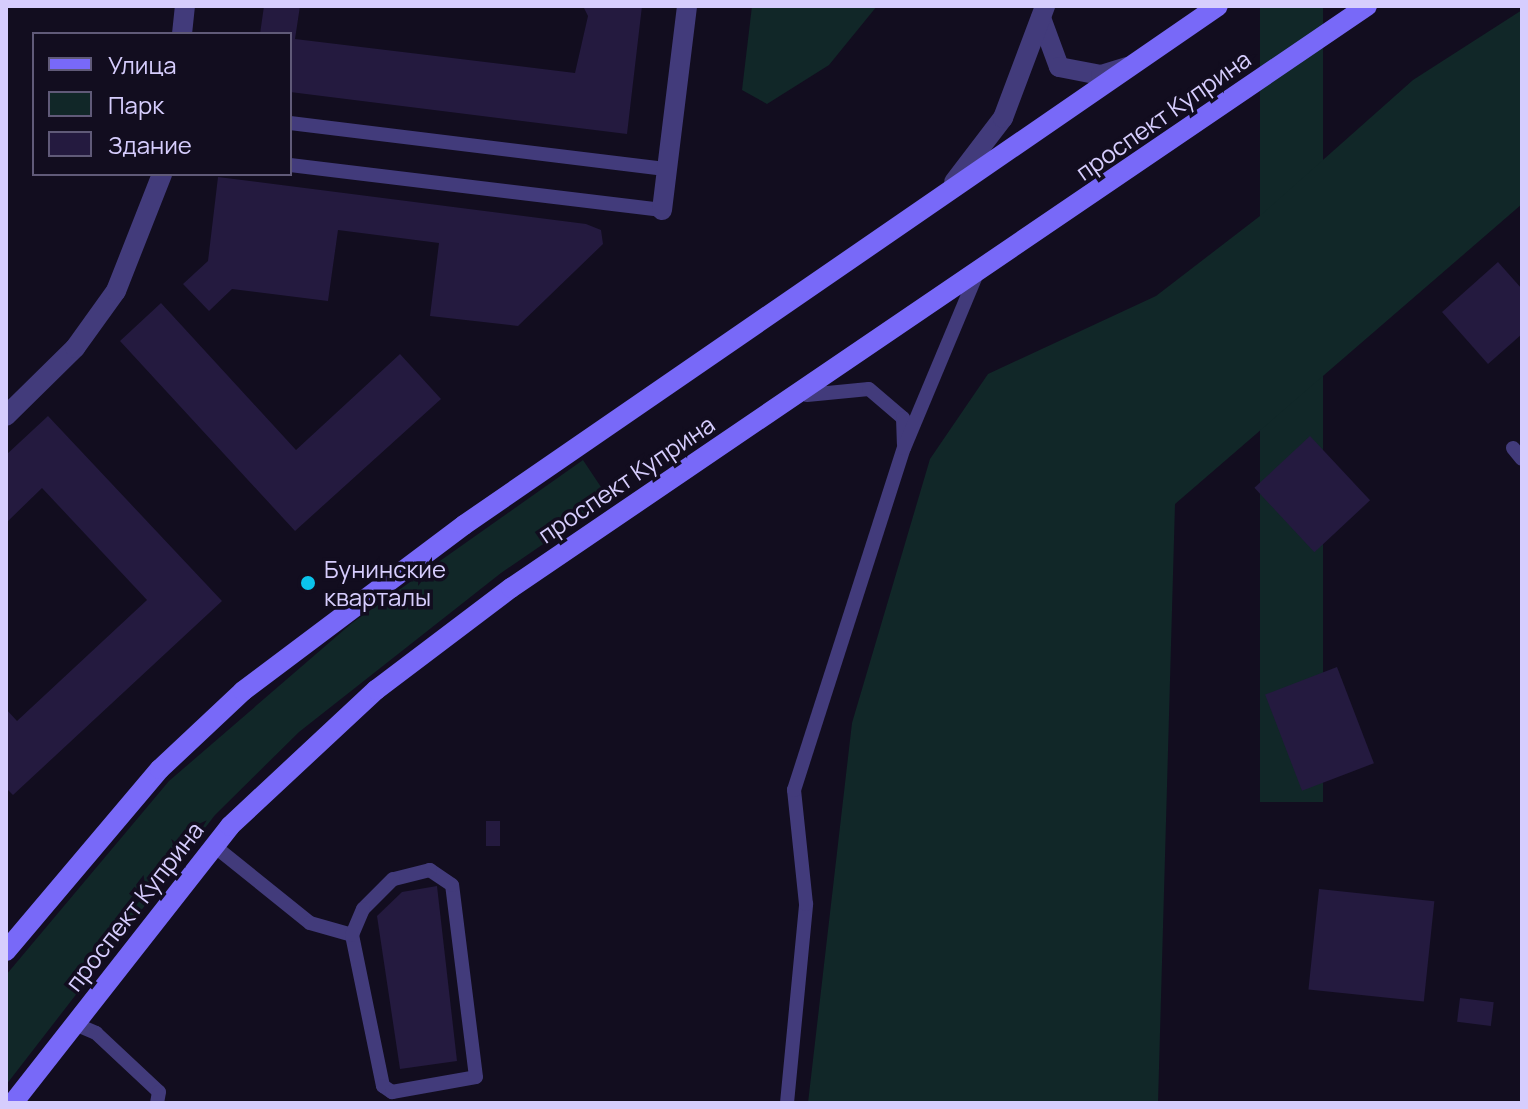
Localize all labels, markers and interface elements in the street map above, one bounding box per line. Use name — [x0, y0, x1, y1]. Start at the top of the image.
legend — [32, 32, 292, 176]
street label: проспект Куприна — [1070, 44, 1256, 186]
text: Улица — [108, 48, 177, 81]
text: Парк — [108, 88, 164, 121]
text: Здание — [108, 128, 192, 161]
street label: проспект Куприна — [532, 409, 720, 549]
place label: Бунинские кварталы — [324, 555, 446, 611]
marker: Бунинские кварталы — [299, 574, 317, 592]
street label: проспект Куприна — [59, 816, 209, 996]

